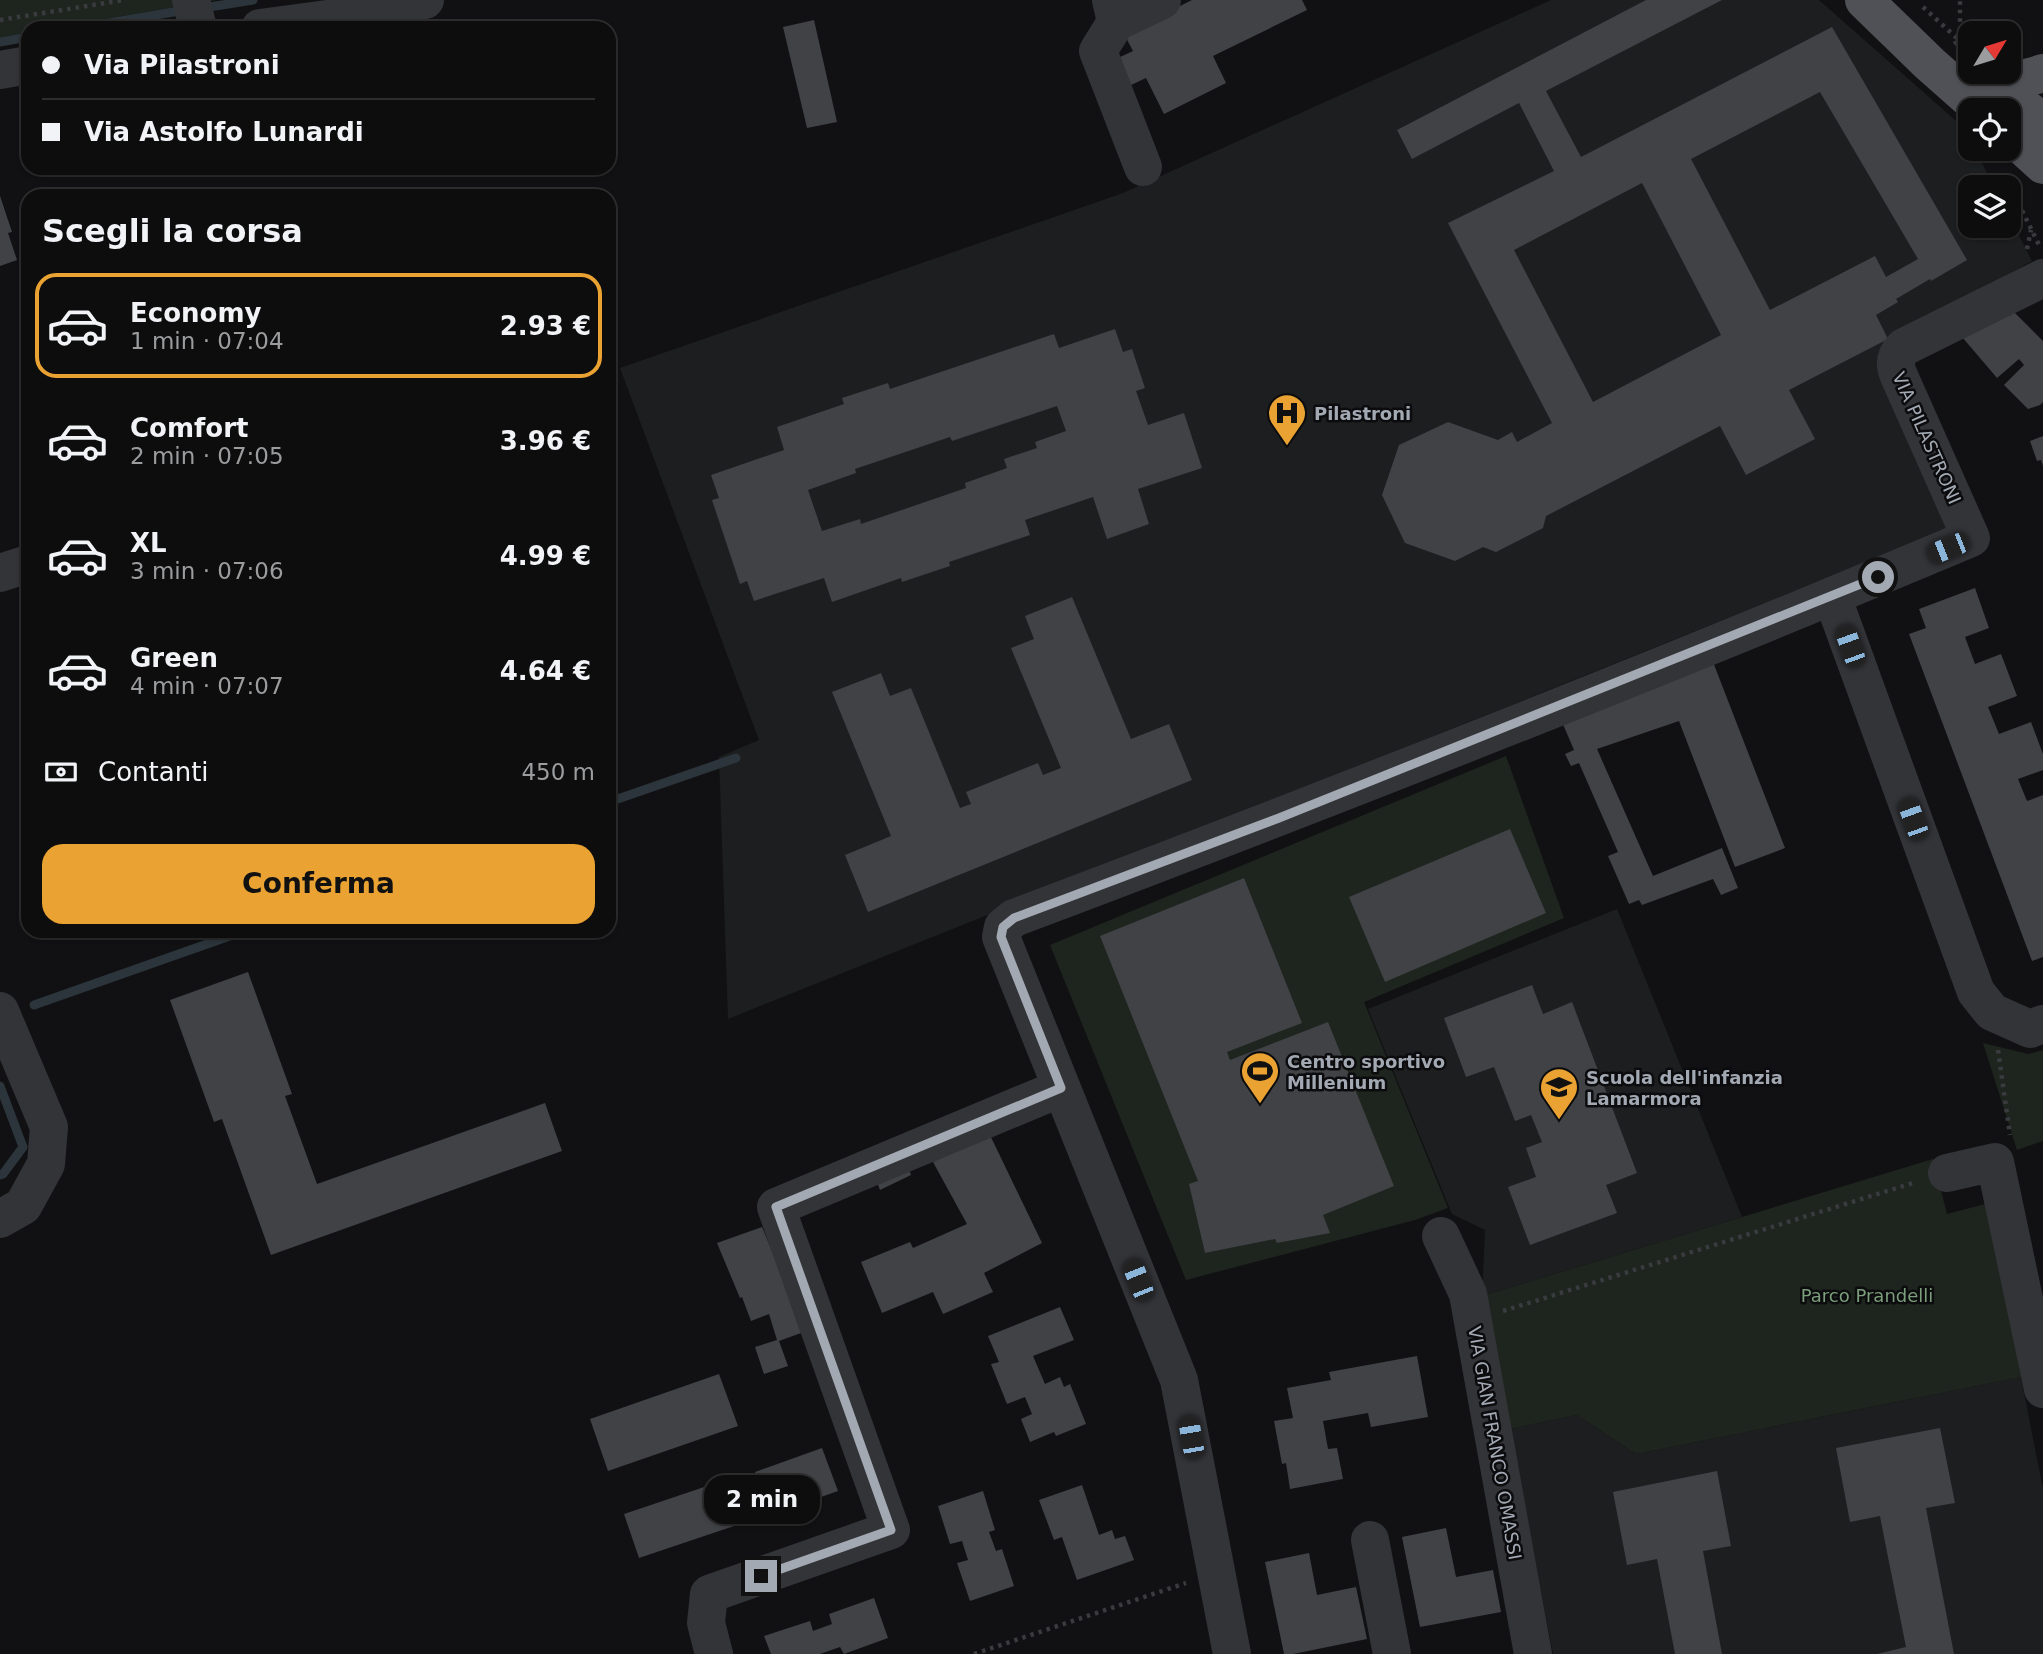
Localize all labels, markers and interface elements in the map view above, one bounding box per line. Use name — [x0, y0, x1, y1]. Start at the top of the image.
north arrow — [1958, 21, 2021, 84]
map controls — [1958, 21, 2021, 238]
text: Via Pilastroni — [84, 50, 280, 80]
button: locate — [1958, 98, 2021, 161]
text: Via Astolfo Lunardi — [84, 117, 364, 147]
button: layers — [1958, 175, 2021, 238]
text: Scegli la corsa — [42, 212, 303, 250]
icon: car — [46, 294, 109, 357]
text: Economy — [130, 298, 261, 328]
text: 2.93 € — [500, 311, 591, 341]
text: 1 min · 07:04 — [130, 328, 284, 354]
street label: VIA PILASTRONI — [1888, 369, 1966, 507]
hospital icon: Pilastroni — [1266, 392, 1308, 447]
place label: Pilastroni — [1314, 403, 1411, 424]
icon: car — [46, 409, 109, 472]
text: Comfort — [130, 413, 248, 443]
text: 3.96 € — [500, 426, 591, 456]
text: 2 min · 07:05 — [130, 443, 284, 469]
icon: car — [46, 524, 109, 587]
text: XL — [130, 528, 167, 558]
car — [1925, 530, 1972, 566]
text: 4.99 € — [500, 541, 591, 571]
text: 3 min · 07:06 — [130, 558, 284, 584]
route start — [1862, 561, 1894, 593]
car — [1833, 623, 1868, 669]
icon: car — [46, 639, 109, 702]
text: Green — [130, 643, 218, 673]
text: 4.64 € — [500, 656, 591, 686]
text: 4 min · 07:07 — [130, 673, 284, 699]
icon: cash — [42, 753, 80, 791]
text: Contanti — [98, 757, 209, 787]
text: 450 m — [521, 759, 595, 785]
car — [1896, 796, 1931, 842]
button: Conferma — [42, 844, 595, 924]
sports icon: Centro sportivo Millenium — [1239, 1050, 1281, 1105]
place label: Centro sportivo Millenium — [1287, 1051, 1445, 1093]
school or university icon: Scuola dell'infanzia Lamarmora — [1538, 1066, 1580, 1121]
place label: Scuola dell'infanzia Lamarmora — [1586, 1067, 1783, 1109]
car — [1121, 1257, 1156, 1303]
park label: Parco Prandelli — [1801, 1285, 1933, 1306]
street label: VIA GIAN FRANCO OMASSI — [1464, 1325, 1526, 1561]
car — [1178, 1414, 1205, 1460]
callout: 2 min — [703, 1474, 819, 1524]
text: 2 min — [726, 1486, 798, 1512]
route end — [745, 1560, 777, 1592]

